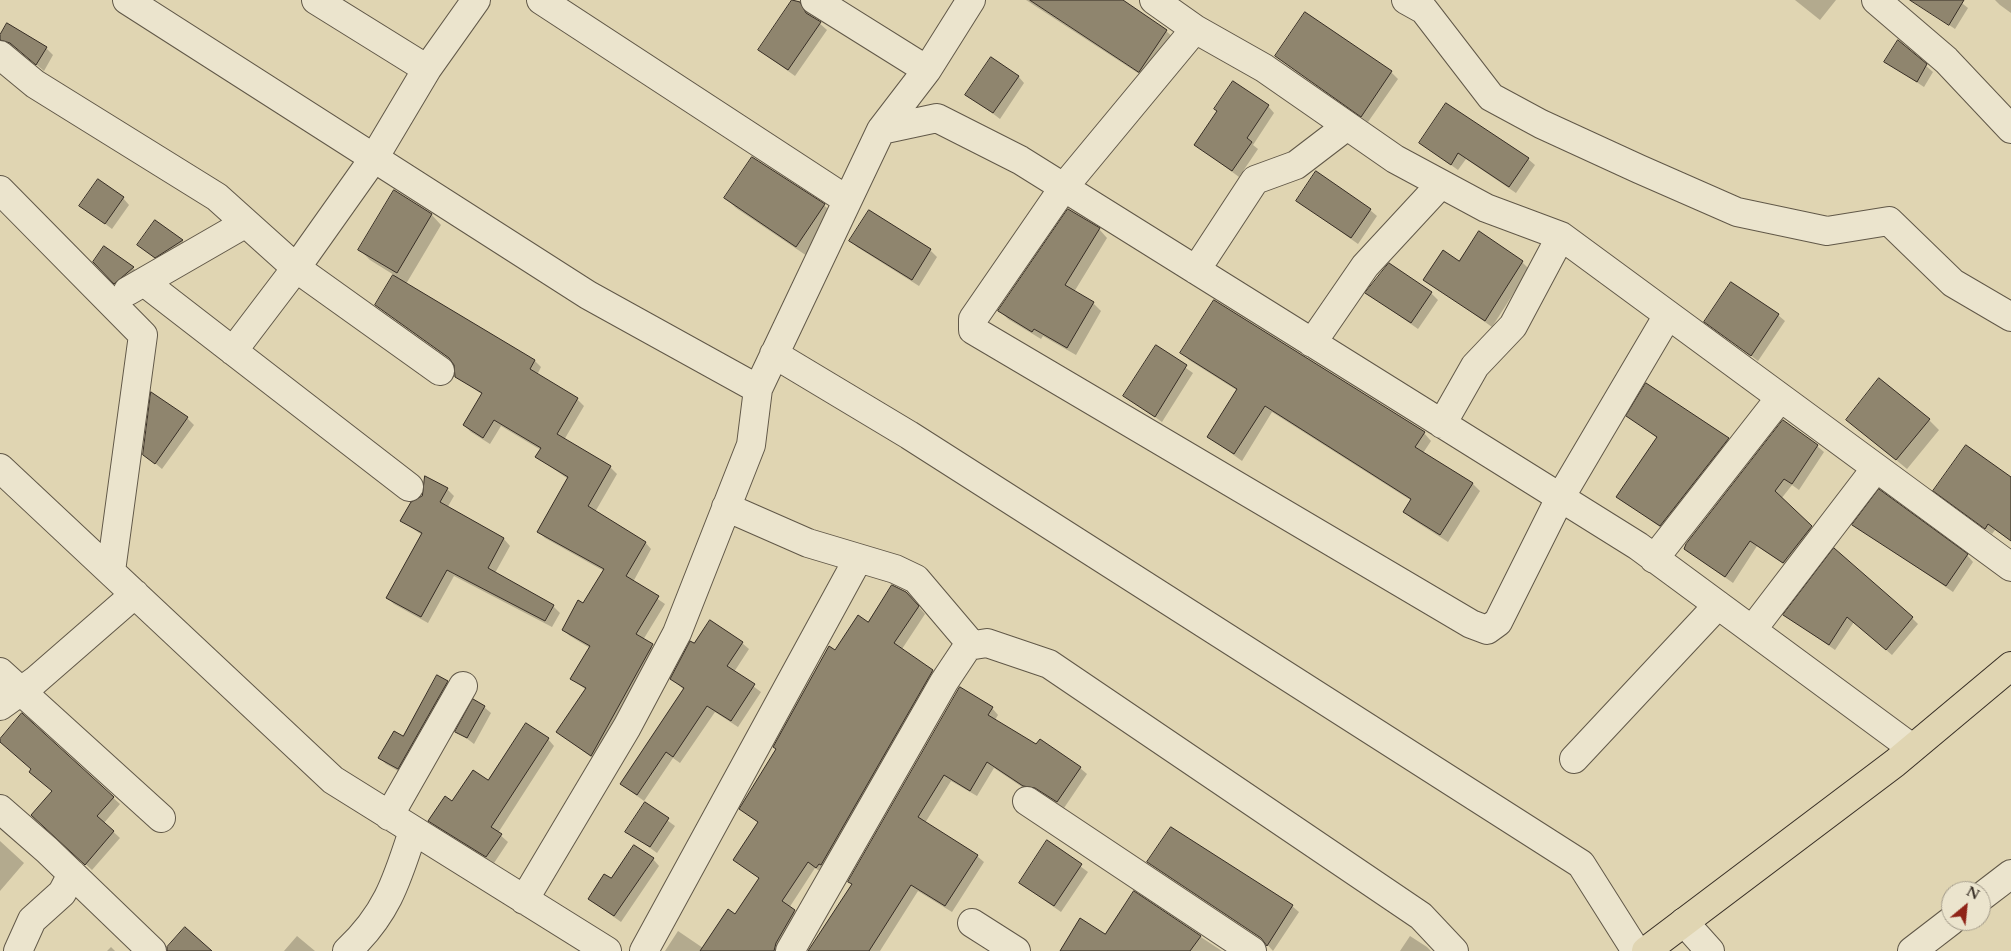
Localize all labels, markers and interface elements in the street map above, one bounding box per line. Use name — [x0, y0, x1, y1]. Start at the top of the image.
north arrow — [1941, 881, 1991, 931]
text: N — [1963, 882, 1983, 904]

